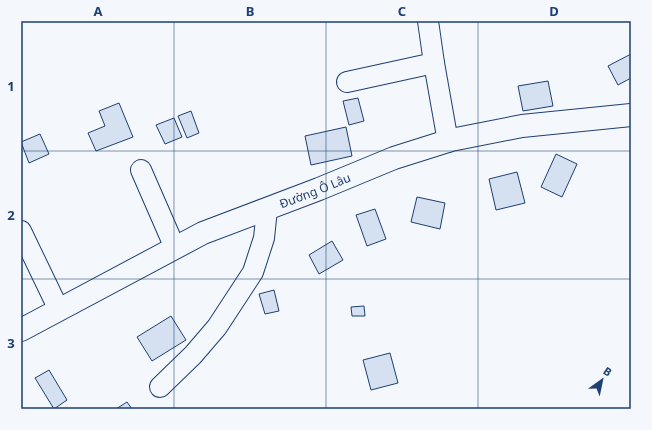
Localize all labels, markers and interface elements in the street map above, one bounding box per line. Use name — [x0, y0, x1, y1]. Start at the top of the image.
text: A — [94, 2, 103, 20]
text: B — [246, 2, 254, 20]
text: C — [398, 2, 406, 20]
text: D — [549, 2, 559, 20]
text: 1 — [7, 77, 15, 95]
street label: Đường Ô Lâu — [277, 168, 353, 212]
text: 2 — [7, 206, 15, 224]
text: 3 — [7, 334, 15, 352]
north arrow — [582, 360, 622, 400]
text: B — [601, 363, 615, 379]

